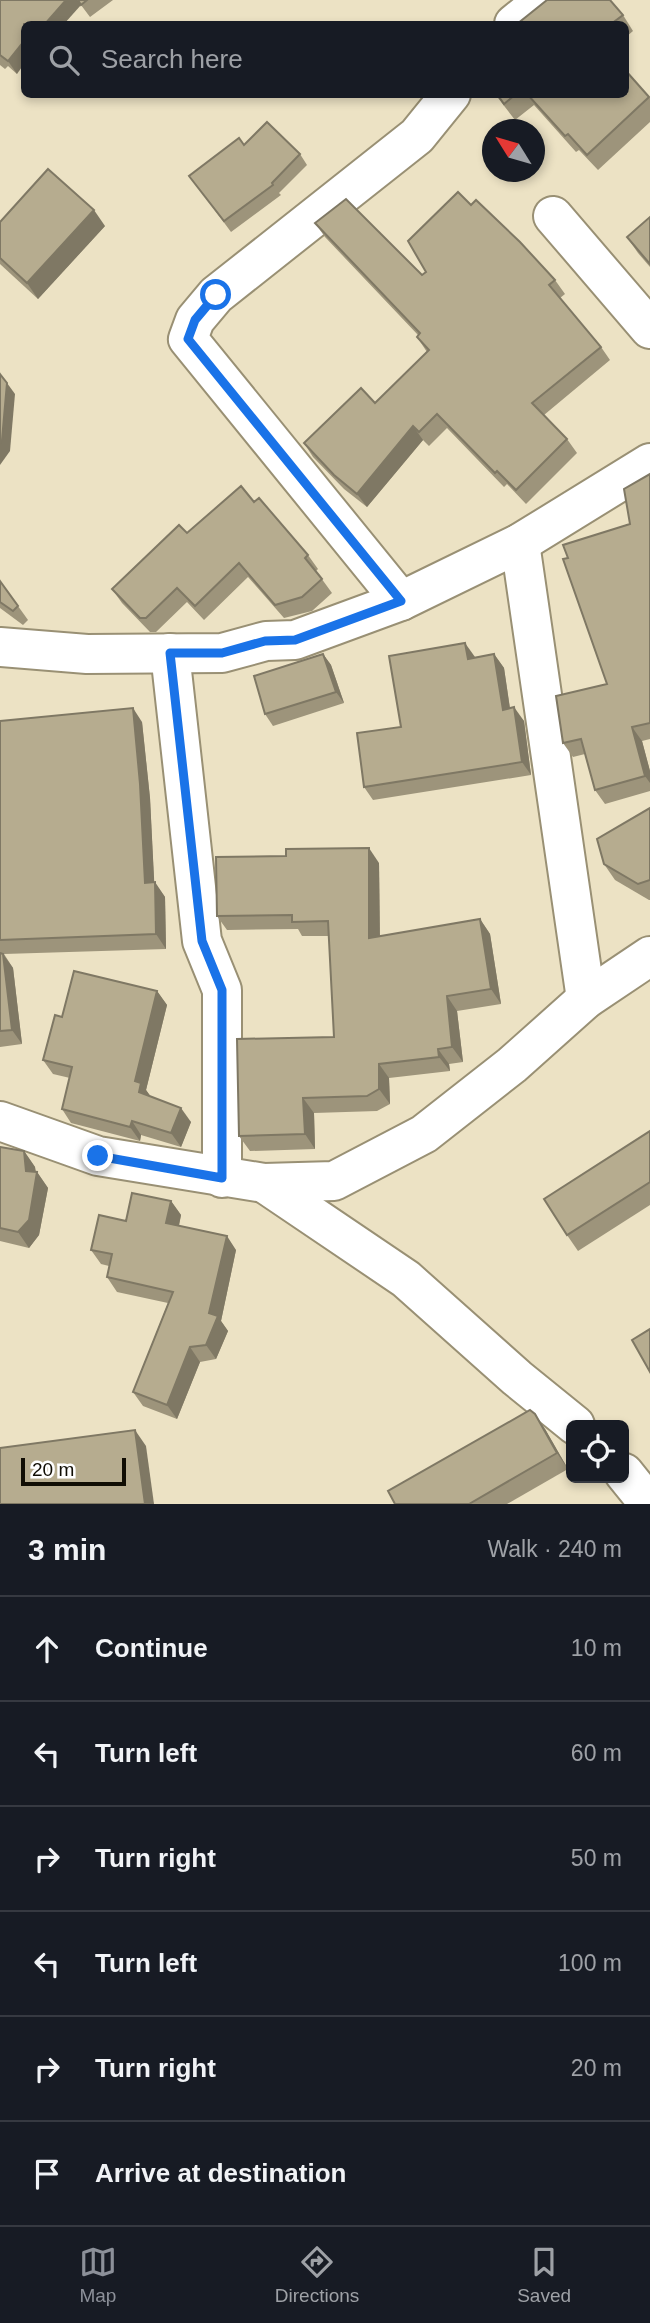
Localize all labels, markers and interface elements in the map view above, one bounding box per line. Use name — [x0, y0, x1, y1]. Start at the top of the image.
search box — [21, 21, 629, 98]
icon: search — [45, 41, 83, 79]
text: Search here — [101, 44, 243, 74]
north arrow — [482, 119, 545, 182]
route start — [200, 279, 231, 310]
route end — [82, 1140, 113, 1171]
map controls — [566, 1420, 629, 1483]
button: locate — [566, 1420, 629, 1483]
scale bar — [21, 1455, 126, 1487]
text: 20 m — [32, 1459, 74, 1480]
text: 3 min — [28, 1533, 106, 1566]
text: Walk · 240 m — [487, 1536, 622, 1562]
icon: ahead — [28, 1630, 66, 1668]
text: Continue — [95, 1633, 208, 1663]
text: 10 m — [571, 1635, 622, 1661]
icon: left — [28, 1735, 66, 1773]
text: Turn left — [95, 1738, 197, 1768]
text: 60 m — [571, 1740, 622, 1766]
icon: right — [28, 1840, 66, 1878]
text: Turn right — [95, 1843, 216, 1873]
text: 50 m — [571, 1845, 622, 1871]
icon: left — [28, 1945, 66, 1983]
text: Turn left — [95, 1948, 197, 1978]
text: 100 m — [558, 1950, 622, 1976]
icon: right — [28, 2050, 66, 2088]
text: Turn right — [95, 2053, 216, 2083]
text: 20 m — [571, 2055, 622, 2081]
icon: arrive — [28, 2155, 66, 2193]
text: Arrive at destination — [95, 2158, 346, 2188]
tab: Map — [79, 2243, 117, 2307]
tab: Directions — [275, 2243, 359, 2307]
tab: Saved — [517, 2243, 571, 2307]

